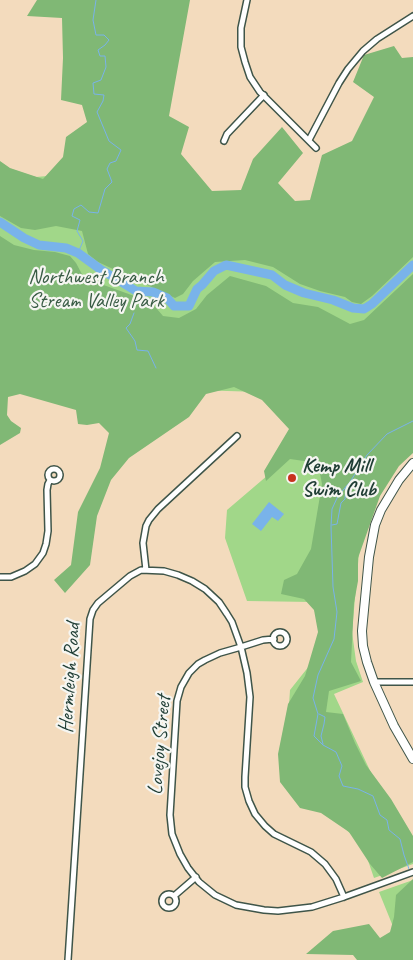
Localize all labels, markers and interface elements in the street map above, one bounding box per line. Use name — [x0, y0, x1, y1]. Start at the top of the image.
park label: Northwest Branch Stream Valley Park — [28, 264, 164, 314]
place label: Kemp Mill Swim Club — [302, 453, 376, 503]
marker: Kemp Mill Swim Club — [286, 472, 298, 484]
street label: Hermleigh Road — [54, 622, 86, 734]
street label: Lovejoy Street — [143, 694, 177, 796]

